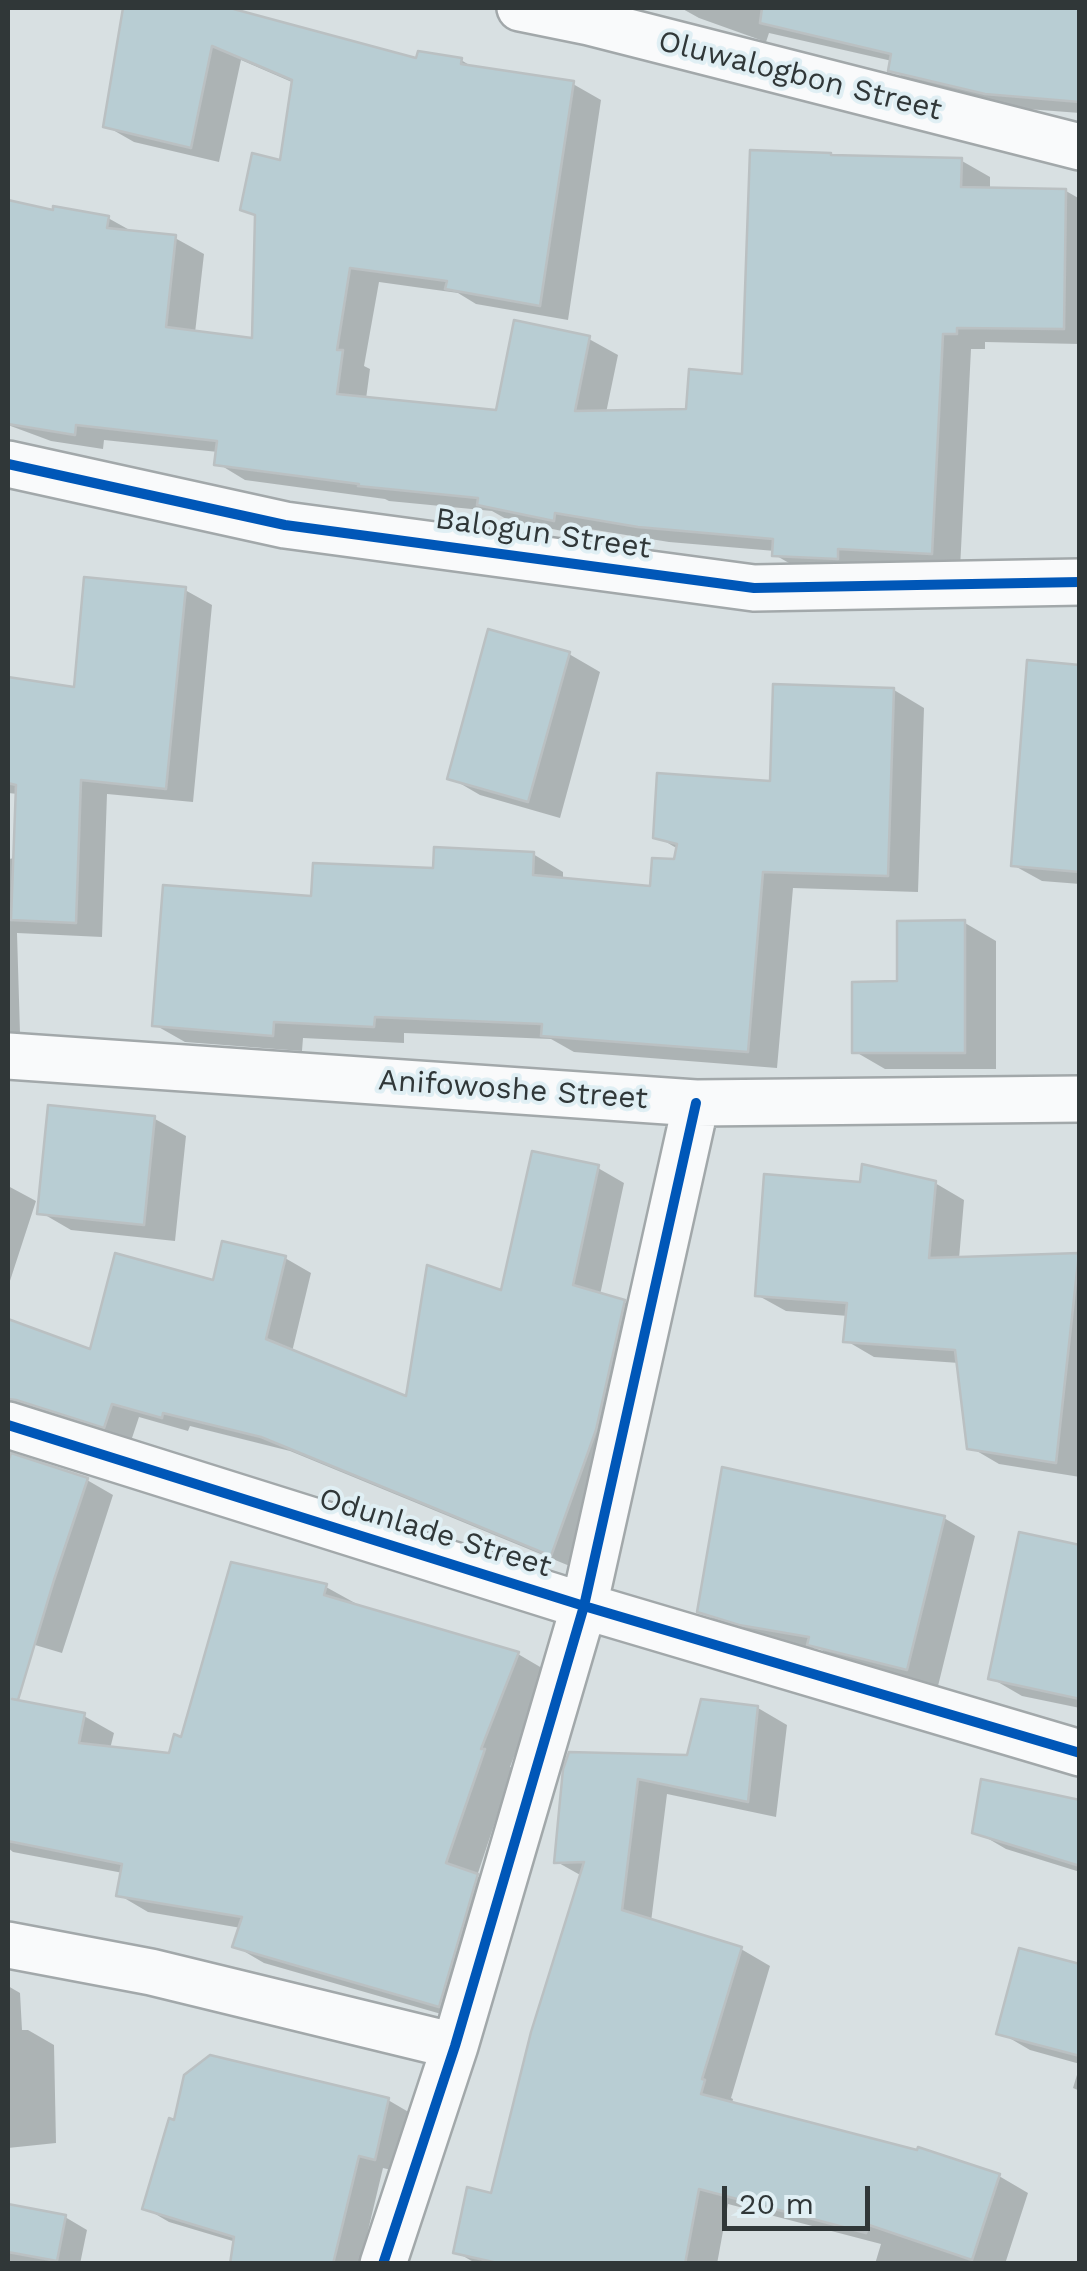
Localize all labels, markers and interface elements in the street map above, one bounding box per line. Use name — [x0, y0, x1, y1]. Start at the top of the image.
street label: Oluwalogbon Street — [655, 23, 945, 129]
street label: Balogun Street — [433, 501, 653, 567]
street label: Anifowoshe Street — [377, 1063, 649, 1117]
street label: Odunlade Street — [314, 1481, 556, 1585]
scale bar — [727, 2166, 874, 2228]
text: 20 m — [739, 2186, 814, 2221]

